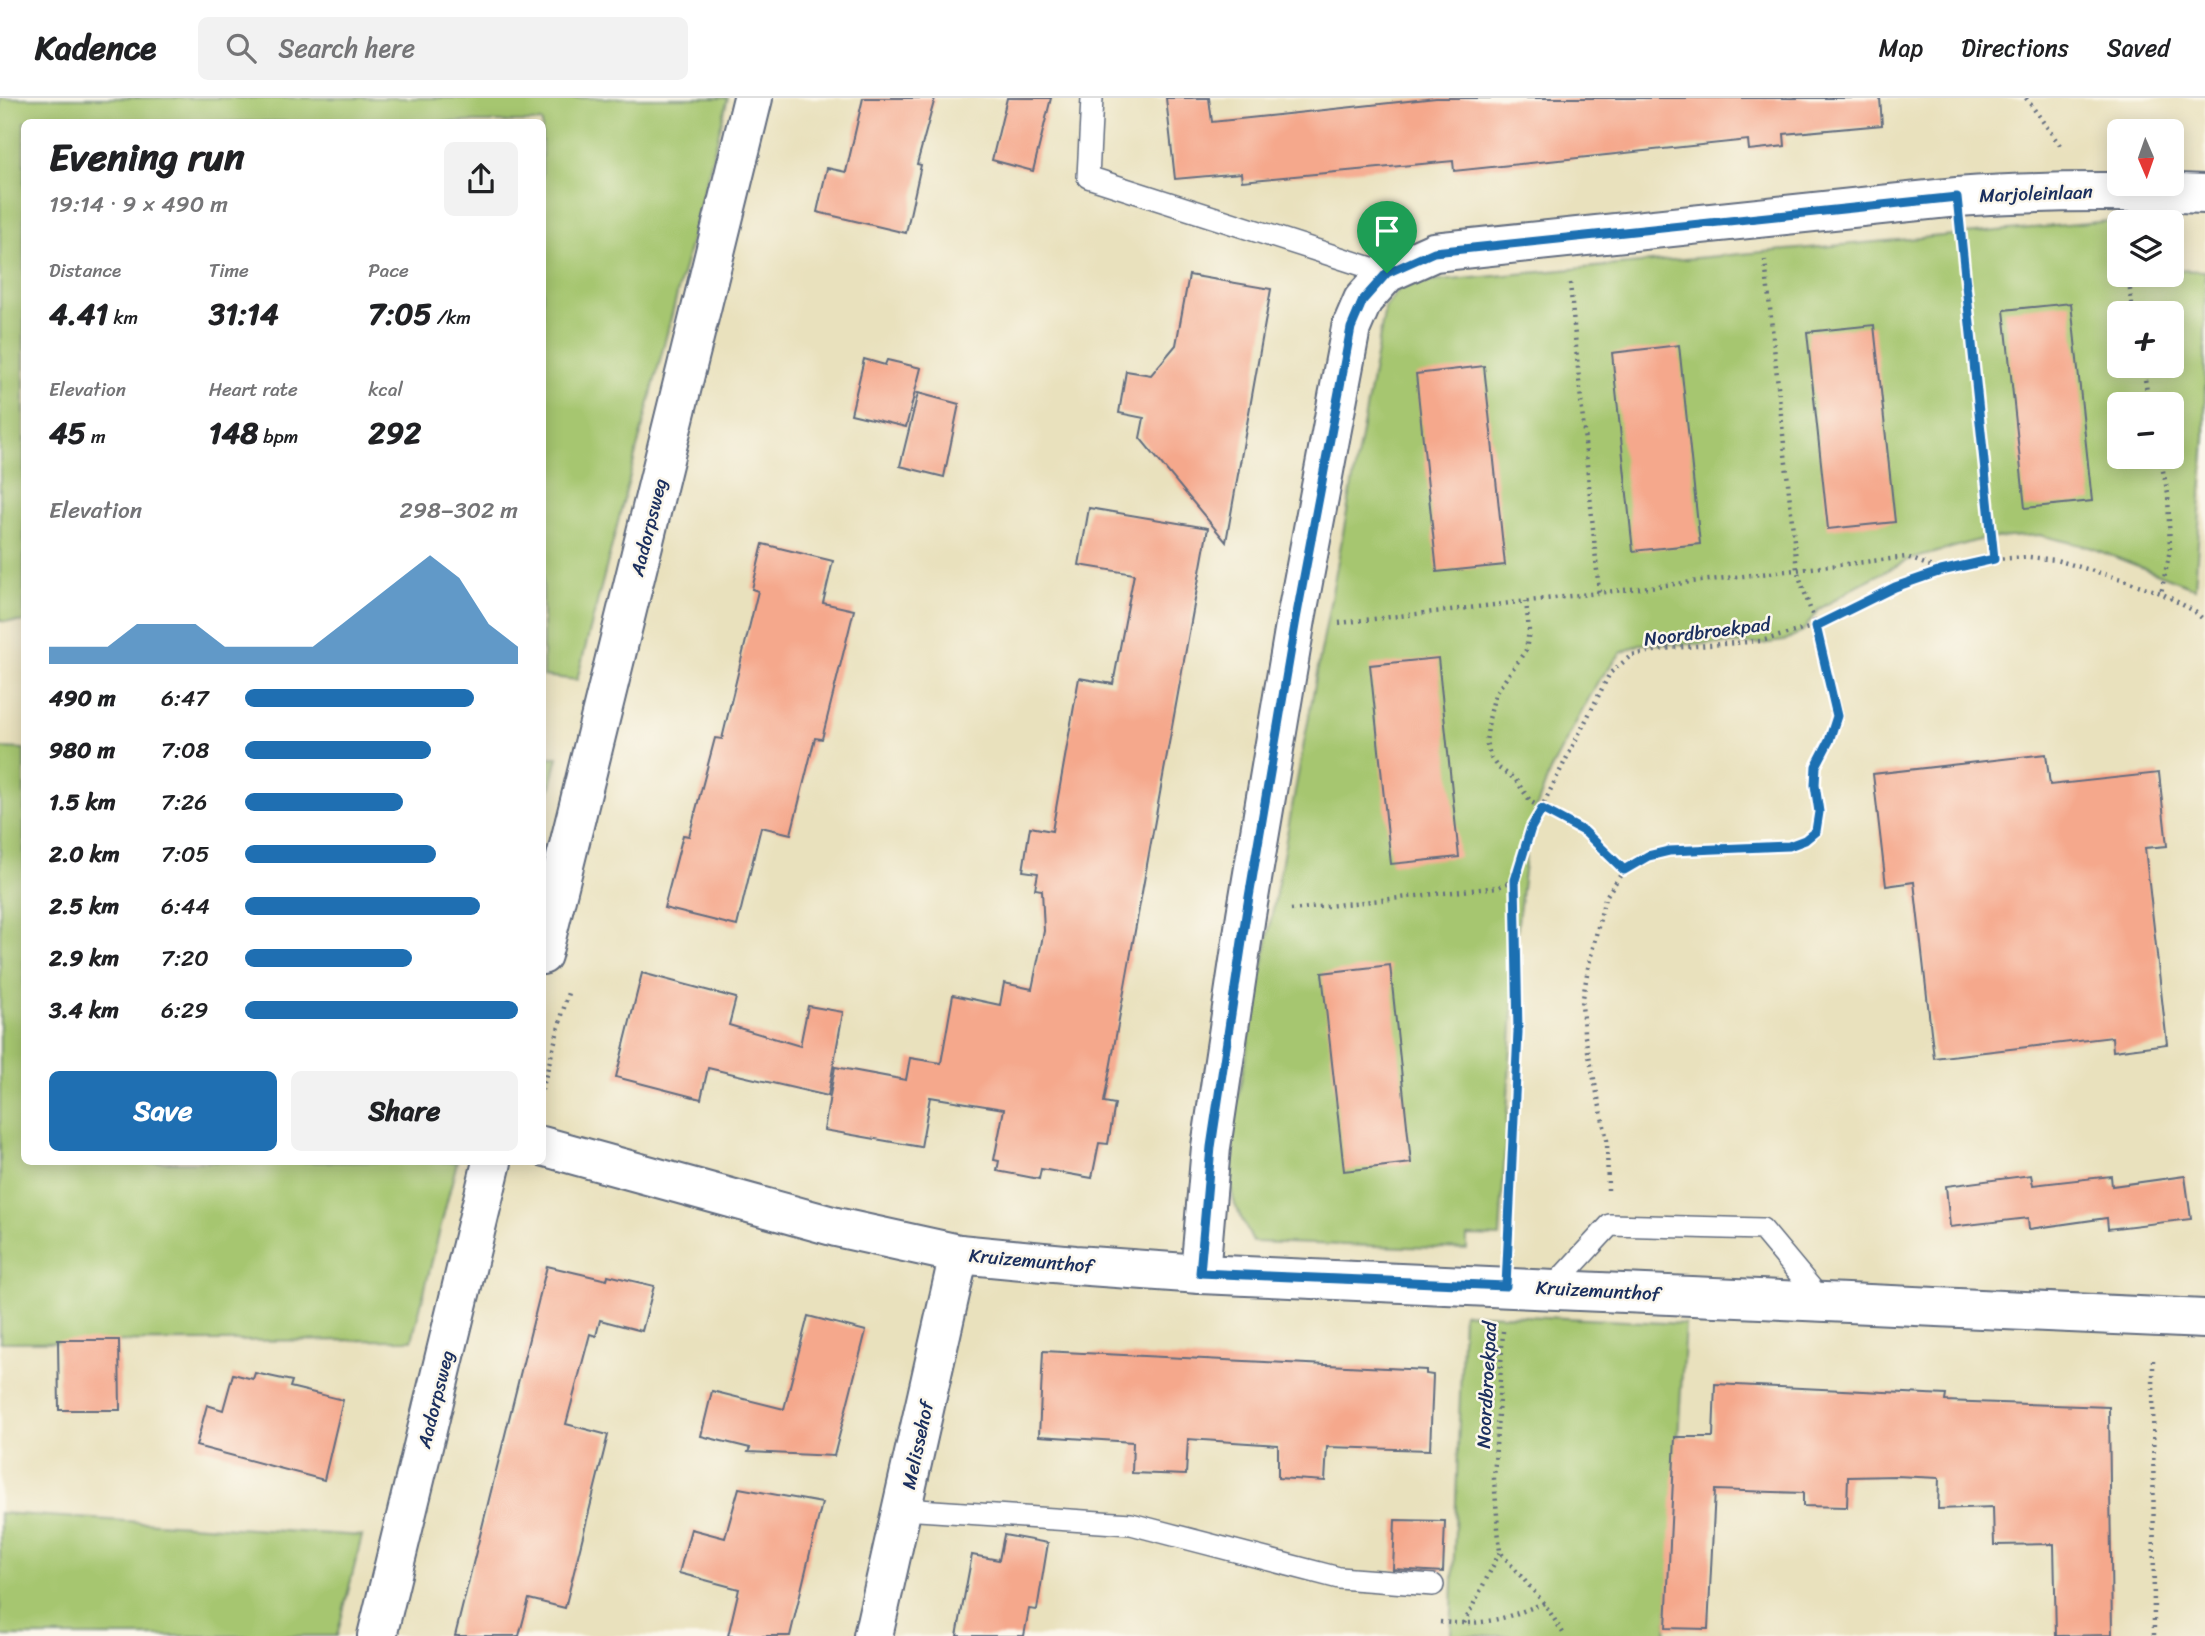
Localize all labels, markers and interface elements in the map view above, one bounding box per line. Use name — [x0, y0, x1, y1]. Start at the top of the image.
search box — [198, 17, 688, 80]
text: Kadence — [35, 19, 156, 77]
text: Search here — [278, 25, 415, 71]
text: Map — [1879, 27, 1923, 69]
text: Directions — [1961, 27, 2069, 69]
text: Saved — [2107, 27, 2170, 69]
icon: search — [222, 29, 260, 67]
north arrow — [2107, 119, 2184, 196]
map controls — [2107, 119, 2184, 469]
text: Evening run — [49, 124, 245, 191]
button: share — [444, 142, 518, 216]
street label: Marjoleinlaan — [1979, 175, 2093, 212]
text: 19:14 · 9 × 490 m — [49, 184, 228, 225]
pin — [1357, 201, 1417, 273]
button: layers — [2107, 210, 2184, 287]
icon: arrive — [1368, 212, 1406, 250]
text: Distance — [49, 254, 121, 287]
text: Time — [209, 254, 249, 287]
text: Pace — [368, 254, 409, 287]
text: 4.41 — [49, 287, 108, 341]
text: 31:14 — [209, 287, 279, 341]
text: 7:05 — [368, 287, 432, 341]
text: km — [108, 301, 138, 334]
text: /km — [432, 301, 471, 334]
button: + — [2107, 301, 2184, 378]
text: Elevation — [49, 373, 126, 406]
text: Heart rate — [209, 373, 298, 406]
text: kcal — [368, 373, 403, 406]
button: − — [2107, 392, 2184, 469]
text: 45 — [49, 406, 86, 460]
text: 148 — [209, 406, 258, 460]
text: 292 — [368, 406, 421, 460]
text: m — [86, 420, 106, 453]
text: bpm — [258, 420, 298, 453]
street label: Aadorpsweg — [620, 475, 677, 581]
text: Elevation — [49, 490, 142, 531]
text: 298–302 m — [400, 490, 518, 531]
street label: Noordbroekpad — [1642, 607, 1774, 656]
text: 490 m — [49, 678, 116, 719]
text: 6:47 — [161, 678, 209, 719]
text: 980 m — [49, 730, 115, 771]
text: 7:08 — [161, 730, 209, 771]
text: 1.5 km — [49, 782, 116, 823]
text: 7:26 — [161, 782, 207, 823]
text: 2.0 km — [49, 834, 120, 875]
text: 7:05 — [161, 834, 210, 875]
text: 2.5 km — [49, 886, 119, 927]
text: 6:44 — [161, 886, 210, 927]
text: 2.9 km — [49, 938, 119, 979]
text: 7:20 — [161, 938, 209, 979]
text: 3.4 km — [49, 990, 119, 1031]
text: 6:29 — [161, 990, 208, 1031]
button: Save — [49, 1071, 277, 1151]
button: Share — [291, 1071, 518, 1151]
street label: Kruizemunthof — [968, 1239, 1097, 1283]
street label: Kruizemunthof — [1535, 1271, 1663, 1310]
street label: Noordbroekpad — [1467, 1319, 1506, 1449]
street label: Aadorpsweg — [407, 1347, 464, 1453]
street label: Melissehof — [892, 1395, 944, 1492]

